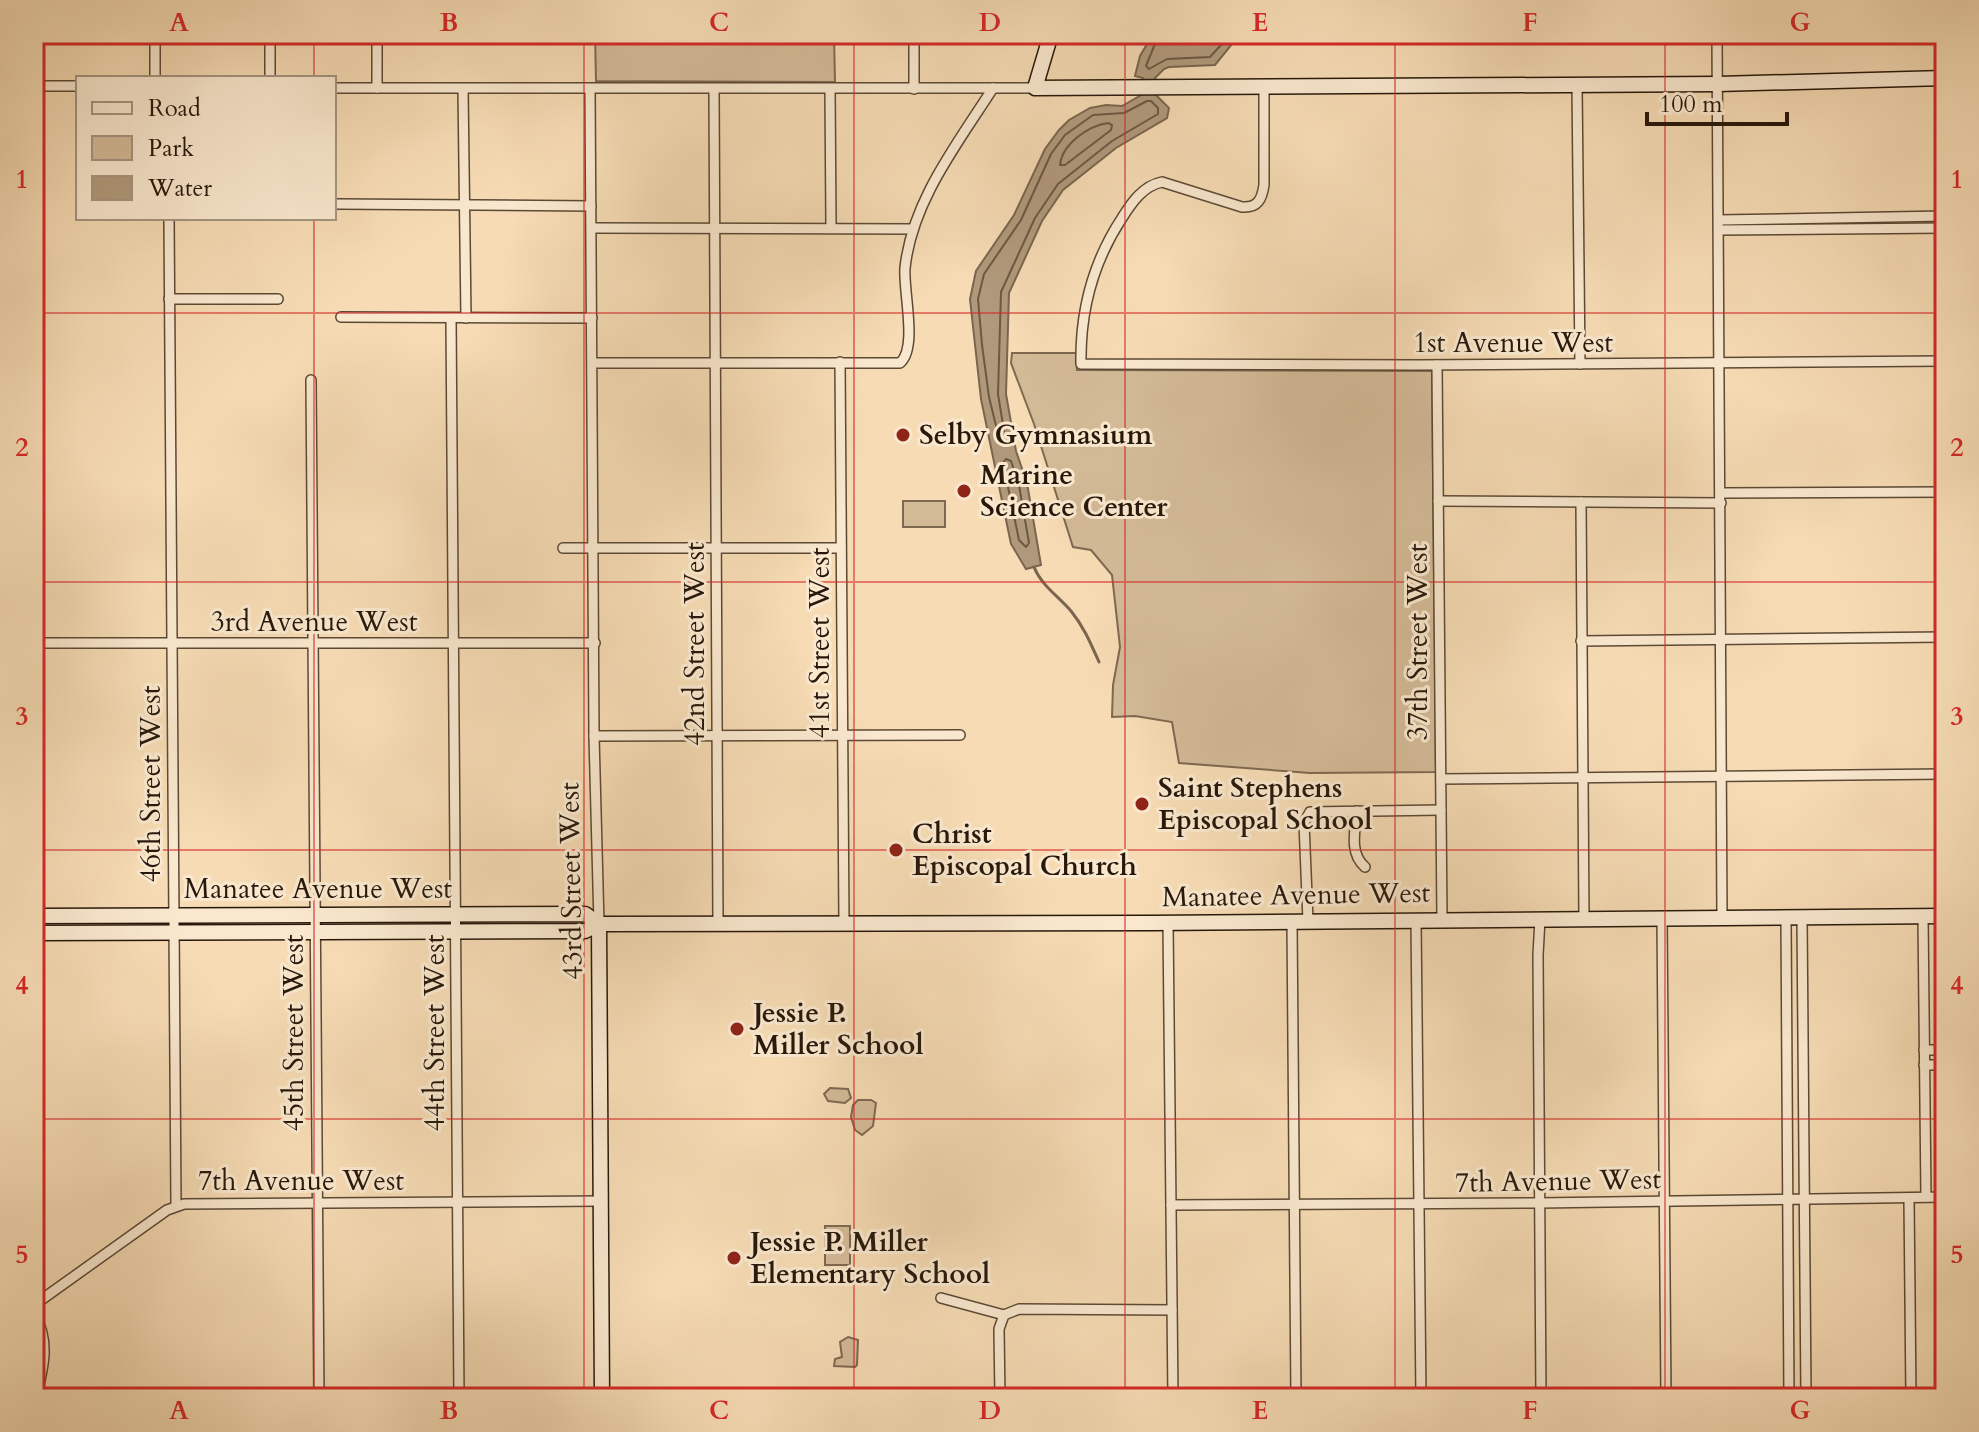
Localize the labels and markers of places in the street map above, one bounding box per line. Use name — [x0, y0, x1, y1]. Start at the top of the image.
place label: Selby Gymnasium — [919, 416, 1153, 454]
marker: Selby Gymnasium — [894, 426, 912, 444]
place label: Marine Science Center — [980, 456, 1168, 526]
marker: Marine Science Center — [955, 482, 973, 500]
place label: Saint Stephens Episcopal School — [1158, 769, 1372, 839]
marker: Saint Stephens Episcopal School — [1133, 795, 1151, 813]
place label: Christ Episcopal Church — [912, 815, 1138, 885]
marker: Christ Episcopal Church — [887, 841, 905, 859]
place label: Jessie P. Miller School — [749, 994, 924, 1064]
marker: Jessie P. Miller School — [728, 1020, 746, 1038]
place label: Jessie P. Miller Elementary School — [746, 1223, 990, 1293]
marker: Jessie P. Miller Elementary School — [725, 1249, 743, 1267]

